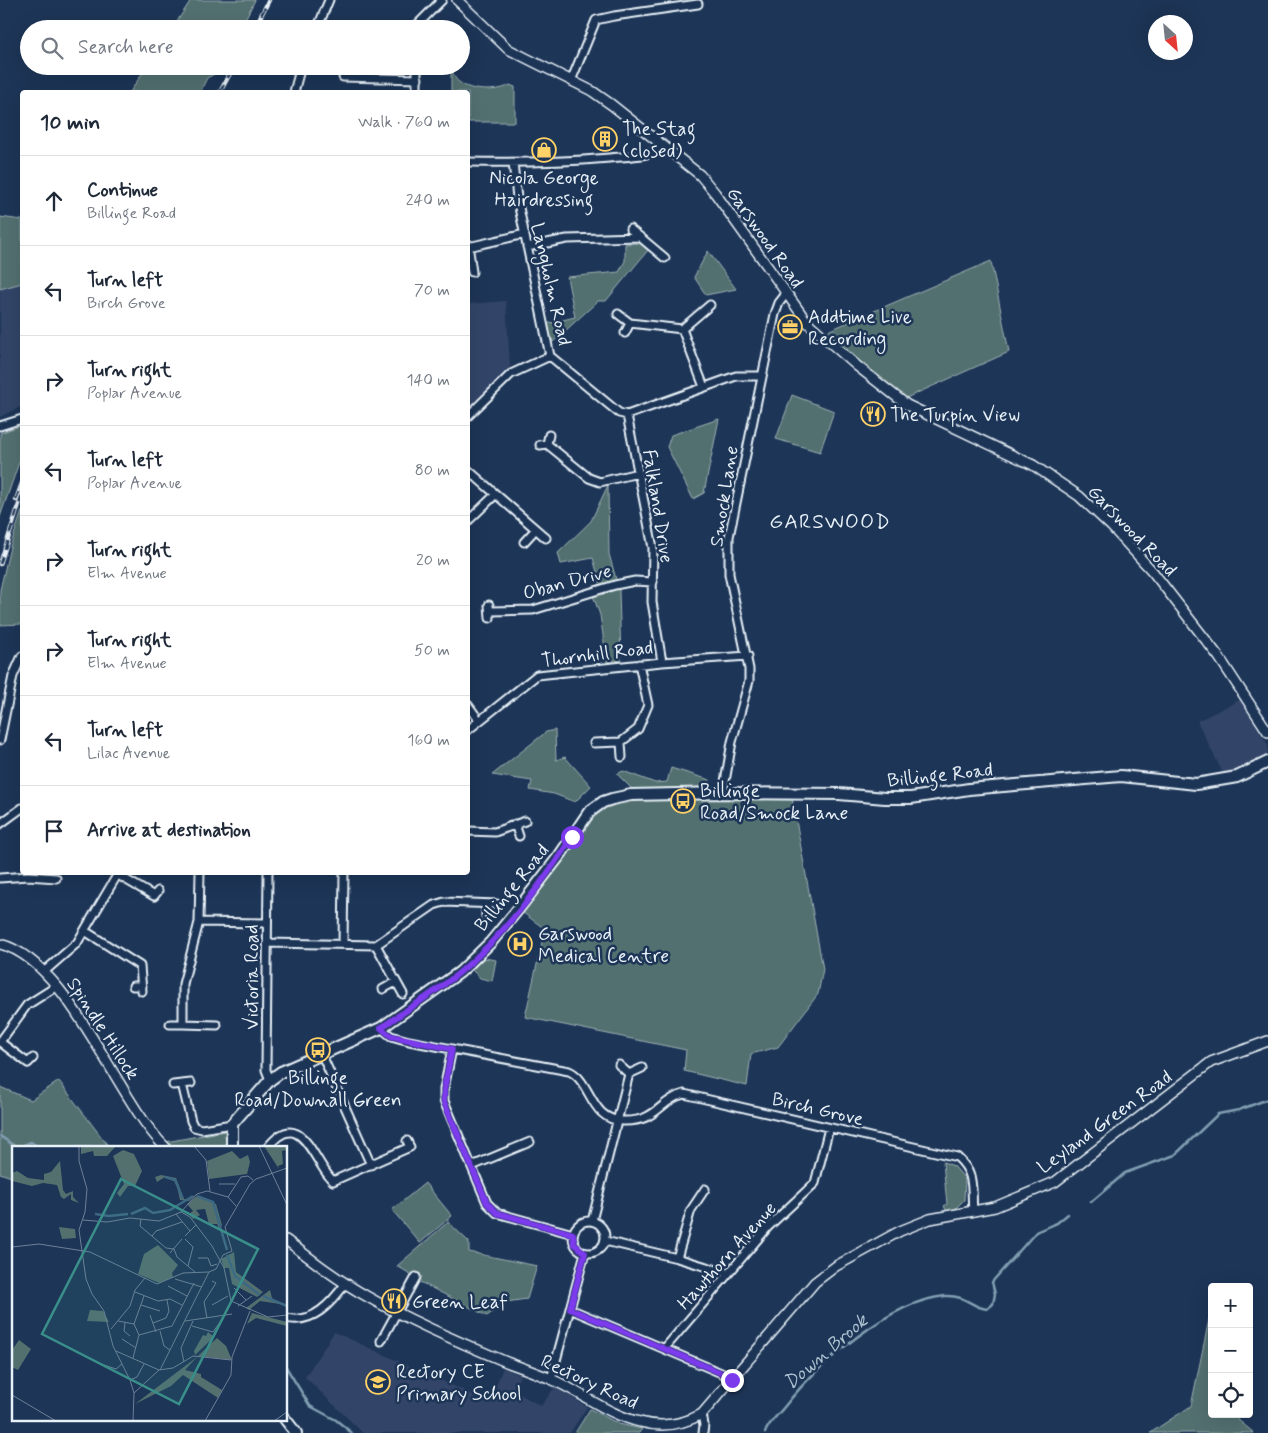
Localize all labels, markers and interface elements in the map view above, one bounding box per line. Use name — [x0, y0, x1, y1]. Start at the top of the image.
north arrow — [1148, 15, 1193, 60]
search box — [20, 20, 470, 75]
icon: search — [38, 34, 66, 62]
text: Search here — [78, 35, 174, 60]
text: 10 min — [40, 109, 100, 137]
text: Walk · 760 m — [358, 112, 450, 133]
place label: The Stag (closed) — [622, 117, 696, 164]
building icon: The Stag (closed) — [592, 126, 618, 152]
shop icon: Nicola George Hairdressing — [531, 137, 557, 163]
place label: Nicola George Hairdressing — [489, 166, 599, 216]
text: Continue — [87, 178, 158, 203]
street label: Garswood Road — [721, 182, 809, 294]
icon: ahead — [40, 187, 68, 215]
text: 240 m — [406, 190, 450, 211]
text: Billinge Road — [87, 203, 176, 224]
street label: Langholm Road — [522, 221, 577, 349]
text: Turn left — [87, 268, 163, 293]
icon: left — [40, 277, 68, 305]
text: 70 m — [414, 280, 450, 301]
text: Birch Grove — [87, 293, 166, 314]
place label: Addtime Live Recording — [808, 305, 912, 354]
office icon: Addtime Live Recording — [777, 314, 803, 340]
text: Turn right — [87, 358, 171, 383]
icon: right — [40, 367, 68, 395]
text: 140 m — [406, 370, 450, 391]
text: Poplar Avenue — [87, 383, 182, 404]
restaurant icon: The Turpin View — [860, 401, 886, 427]
place label: The Turpin View — [890, 403, 1020, 428]
street label: Smock Lane — [704, 444, 745, 549]
text: Turn left — [87, 448, 163, 473]
street label: Falkland Drive — [636, 448, 679, 565]
icon: left — [40, 457, 68, 485]
text: 80 m — [415, 460, 450, 481]
text: Poplar Avenue — [87, 473, 182, 494]
street label: Garswood Road — [1082, 480, 1182, 582]
district label: GARSWOOD — [769, 508, 891, 536]
text: Turn right — [87, 538, 171, 563]
icon: right — [40, 547, 68, 575]
text: 20 m — [416, 550, 450, 571]
street label: Oban Drive — [520, 559, 614, 606]
text: Elm Avenue — [87, 563, 167, 584]
text: Turn right — [87, 628, 171, 653]
street label: Thornhill Road — [540, 635, 655, 674]
icon: right — [40, 637, 68, 665]
text: 50 m — [414, 640, 450, 661]
text: Elm Avenue — [87, 653, 167, 674]
text: Turn left — [87, 718, 163, 743]
icon: left — [40, 727, 68, 755]
text: 160 m — [407, 730, 450, 751]
text: Lilac Avenue — [87, 743, 170, 764]
street label: Billinge Road — [886, 758, 994, 796]
place label: Billinge Road/Smock Lane — [700, 779, 848, 826]
bus stop icon: Billinge Road/Smock Lane — [670, 788, 696, 814]
icon: arrive — [40, 817, 68, 845]
text: Arrive at destination — [87, 818, 251, 843]
route start — [561, 826, 584, 849]
street label: Billinge Road — [469, 839, 558, 939]
place label: Garswood Medical Centre — [538, 922, 669, 969]
street label: Victoria Road — [240, 924, 265, 1030]
hospital icon: Garswood Medical Centre — [507, 931, 533, 957]
street label: Spindle Hillock — [60, 973, 145, 1085]
bus stop icon: Billinge Road/Downall Green — [305, 1037, 331, 1063]
street label: Leyland Green Road — [1032, 1065, 1177, 1180]
place label: Billinge Road/Downall Green — [234, 1066, 402, 1113]
street label: Birch Grove — [769, 1087, 866, 1132]
inset map — [12, 1146, 288, 1420]
street label: Hawthorn Avenue — [672, 1196, 782, 1316]
map controls — [1208, 1283, 1253, 1418]
button: + — [1208, 1283, 1253, 1328]
restaurant icon: Green Leaf — [381, 1288, 407, 1314]
place label: Green Leaf — [412, 1290, 508, 1315]
water label: Down Brook — [778, 1307, 875, 1396]
button: − — [1208, 1328, 1253, 1373]
street label: Rectory Road — [537, 1349, 642, 1416]
place label: Rectory CE Primary School — [396, 1360, 522, 1407]
school or university icon: Rectory CE Primary School — [365, 1369, 391, 1395]
route end — [721, 1369, 744, 1392]
button: locate — [1208, 1373, 1253, 1418]

